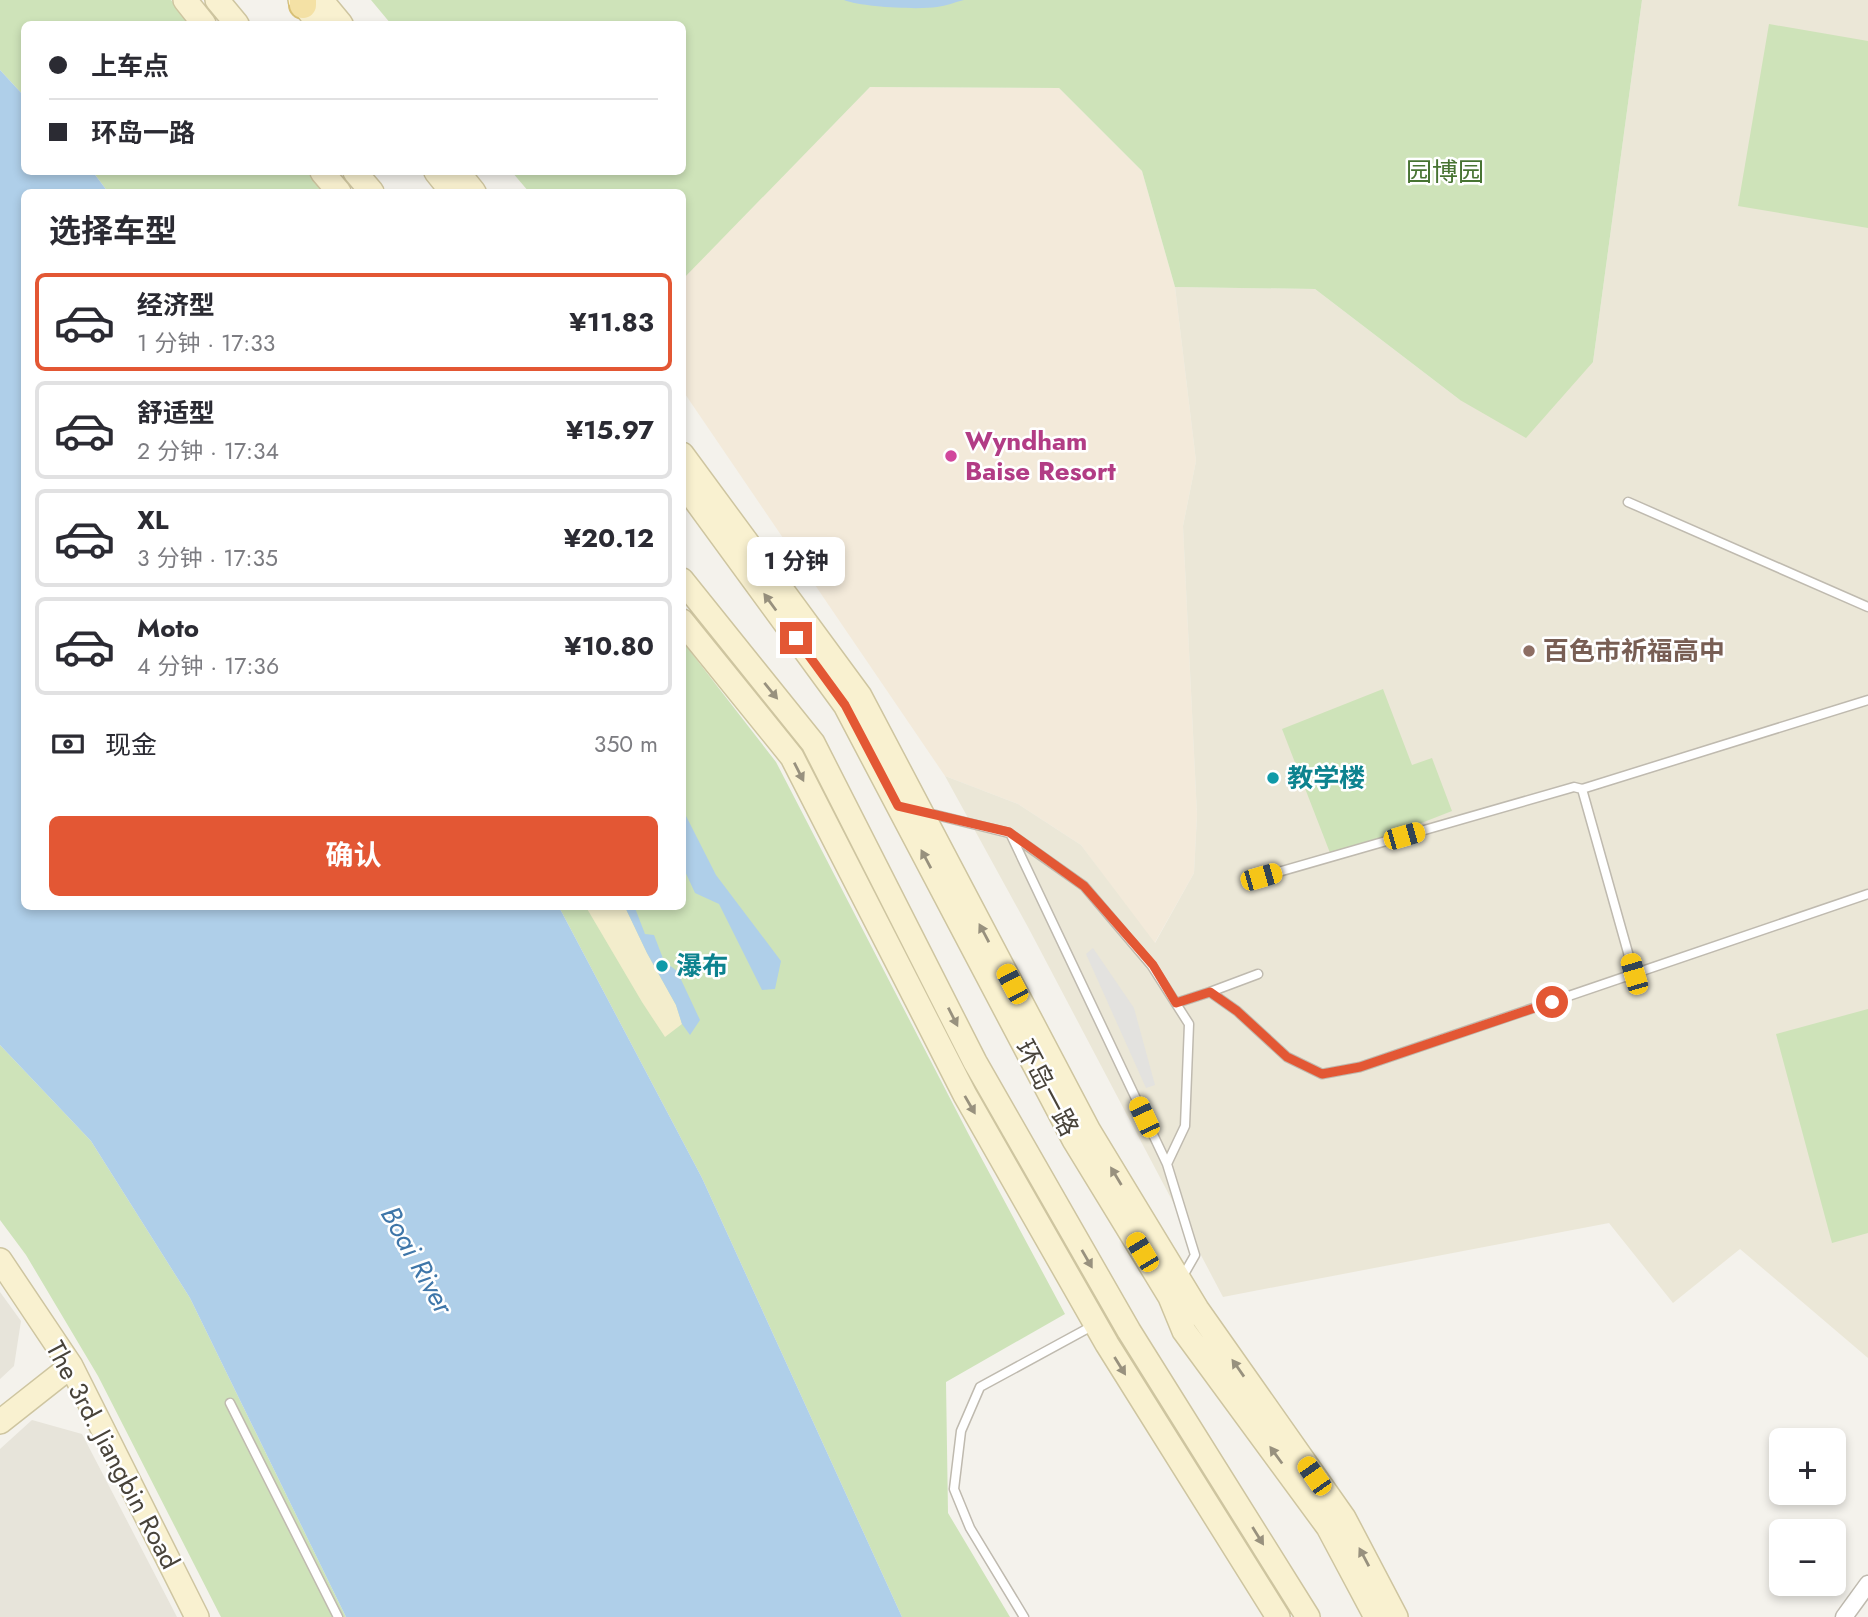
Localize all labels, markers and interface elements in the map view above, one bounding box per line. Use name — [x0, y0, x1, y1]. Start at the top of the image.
text: 上车点 — [91, 47, 169, 85]
text: 环岛一路 — [91, 114, 195, 152]
park label: 园博园 — [1406, 153, 1484, 191]
text: 选择车型 — [49, 208, 177, 254]
text: 经济型 — [137, 286, 215, 324]
icon: car — [53, 291, 116, 354]
text: ¥11.83 — [569, 303, 654, 341]
text: 1 分钟 · 17:33 — [137, 326, 275, 360]
text: 舒适型 — [137, 394, 215, 432]
icon: car — [53, 399, 116, 462]
text: ¥15.97 — [566, 411, 654, 449]
place label: Wyndham Baise Resort — [965, 422, 1117, 490]
text: 2 分钟 · 17:34 — [137, 434, 279, 468]
marker: Wyndham Baise Resort — [943, 448, 959, 464]
text: XL — [137, 501, 169, 539]
icon: car — [53, 507, 116, 570]
text: ¥20.12 — [564, 519, 654, 557]
callout: 1 分钟 — [747, 536, 845, 586]
text: 3 分钟 · 17:35 — [137, 541, 278, 575]
text: 1 分钟 — [764, 544, 828, 578]
one-way arrow — [763, 593, 777, 611]
text: Moto — [137, 609, 199, 647]
icon: car — [53, 615, 116, 678]
route end — [780, 622, 812, 654]
text: ¥10.80 — [564, 627, 654, 665]
place label: 百色市祈福高中 — [1543, 632, 1725, 670]
marker: 百色市祈福高中 — [1521, 643, 1537, 659]
text: 4 分钟 · 17:36 — [137, 649, 279, 683]
one-way arrow — [763, 683, 778, 700]
icon: cash — [49, 725, 87, 763]
text: 现金 — [105, 726, 157, 764]
text: 350 m — [594, 727, 658, 761]
place label: 教学楼 — [1287, 759, 1365, 797]
one-way arrow — [793, 762, 805, 782]
marker: 教学楼 — [1265, 770, 1281, 786]
button: 确认 — [49, 816, 658, 896]
car — [1381, 820, 1428, 852]
one-way arrow — [920, 849, 932, 869]
car — [1238, 861, 1285, 893]
one-way arrow — [979, 922, 991, 942]
place label: 瀑布 — [676, 947, 728, 985]
car — [1619, 951, 1650, 997]
marker: 瀑布 — [654, 958, 670, 974]
car — [993, 961, 1032, 1007]
route start — [1536, 986, 1568, 1018]
one-way arrow — [947, 1007, 958, 1027]
street label: 环岛一路 — [1006, 1033, 1088, 1143]
car — [1126, 1094, 1163, 1140]
one-way arrow — [964, 1095, 976, 1114]
one-way arrow — [1110, 1166, 1123, 1185]
water label: Boai River — [370, 1198, 464, 1323]
car — [1123, 1229, 1162, 1275]
one-way arrow — [1081, 1249, 1093, 1268]
street label: The 3rd. Jiangbin Road — [37, 1334, 189, 1576]
one-way arrow — [1114, 1356, 1127, 1375]
one-way arrow — [1231, 1359, 1245, 1377]
map controls — [1769, 1428, 1846, 1596]
button: + — [1769, 1428, 1846, 1505]
one-way arrow — [1269, 1446, 1283, 1465]
car — [1294, 1453, 1335, 1499]
button: − — [1769, 1519, 1846, 1596]
one-way arrow — [1251, 1527, 1264, 1546]
one-way arrow — [1358, 1547, 1370, 1567]

